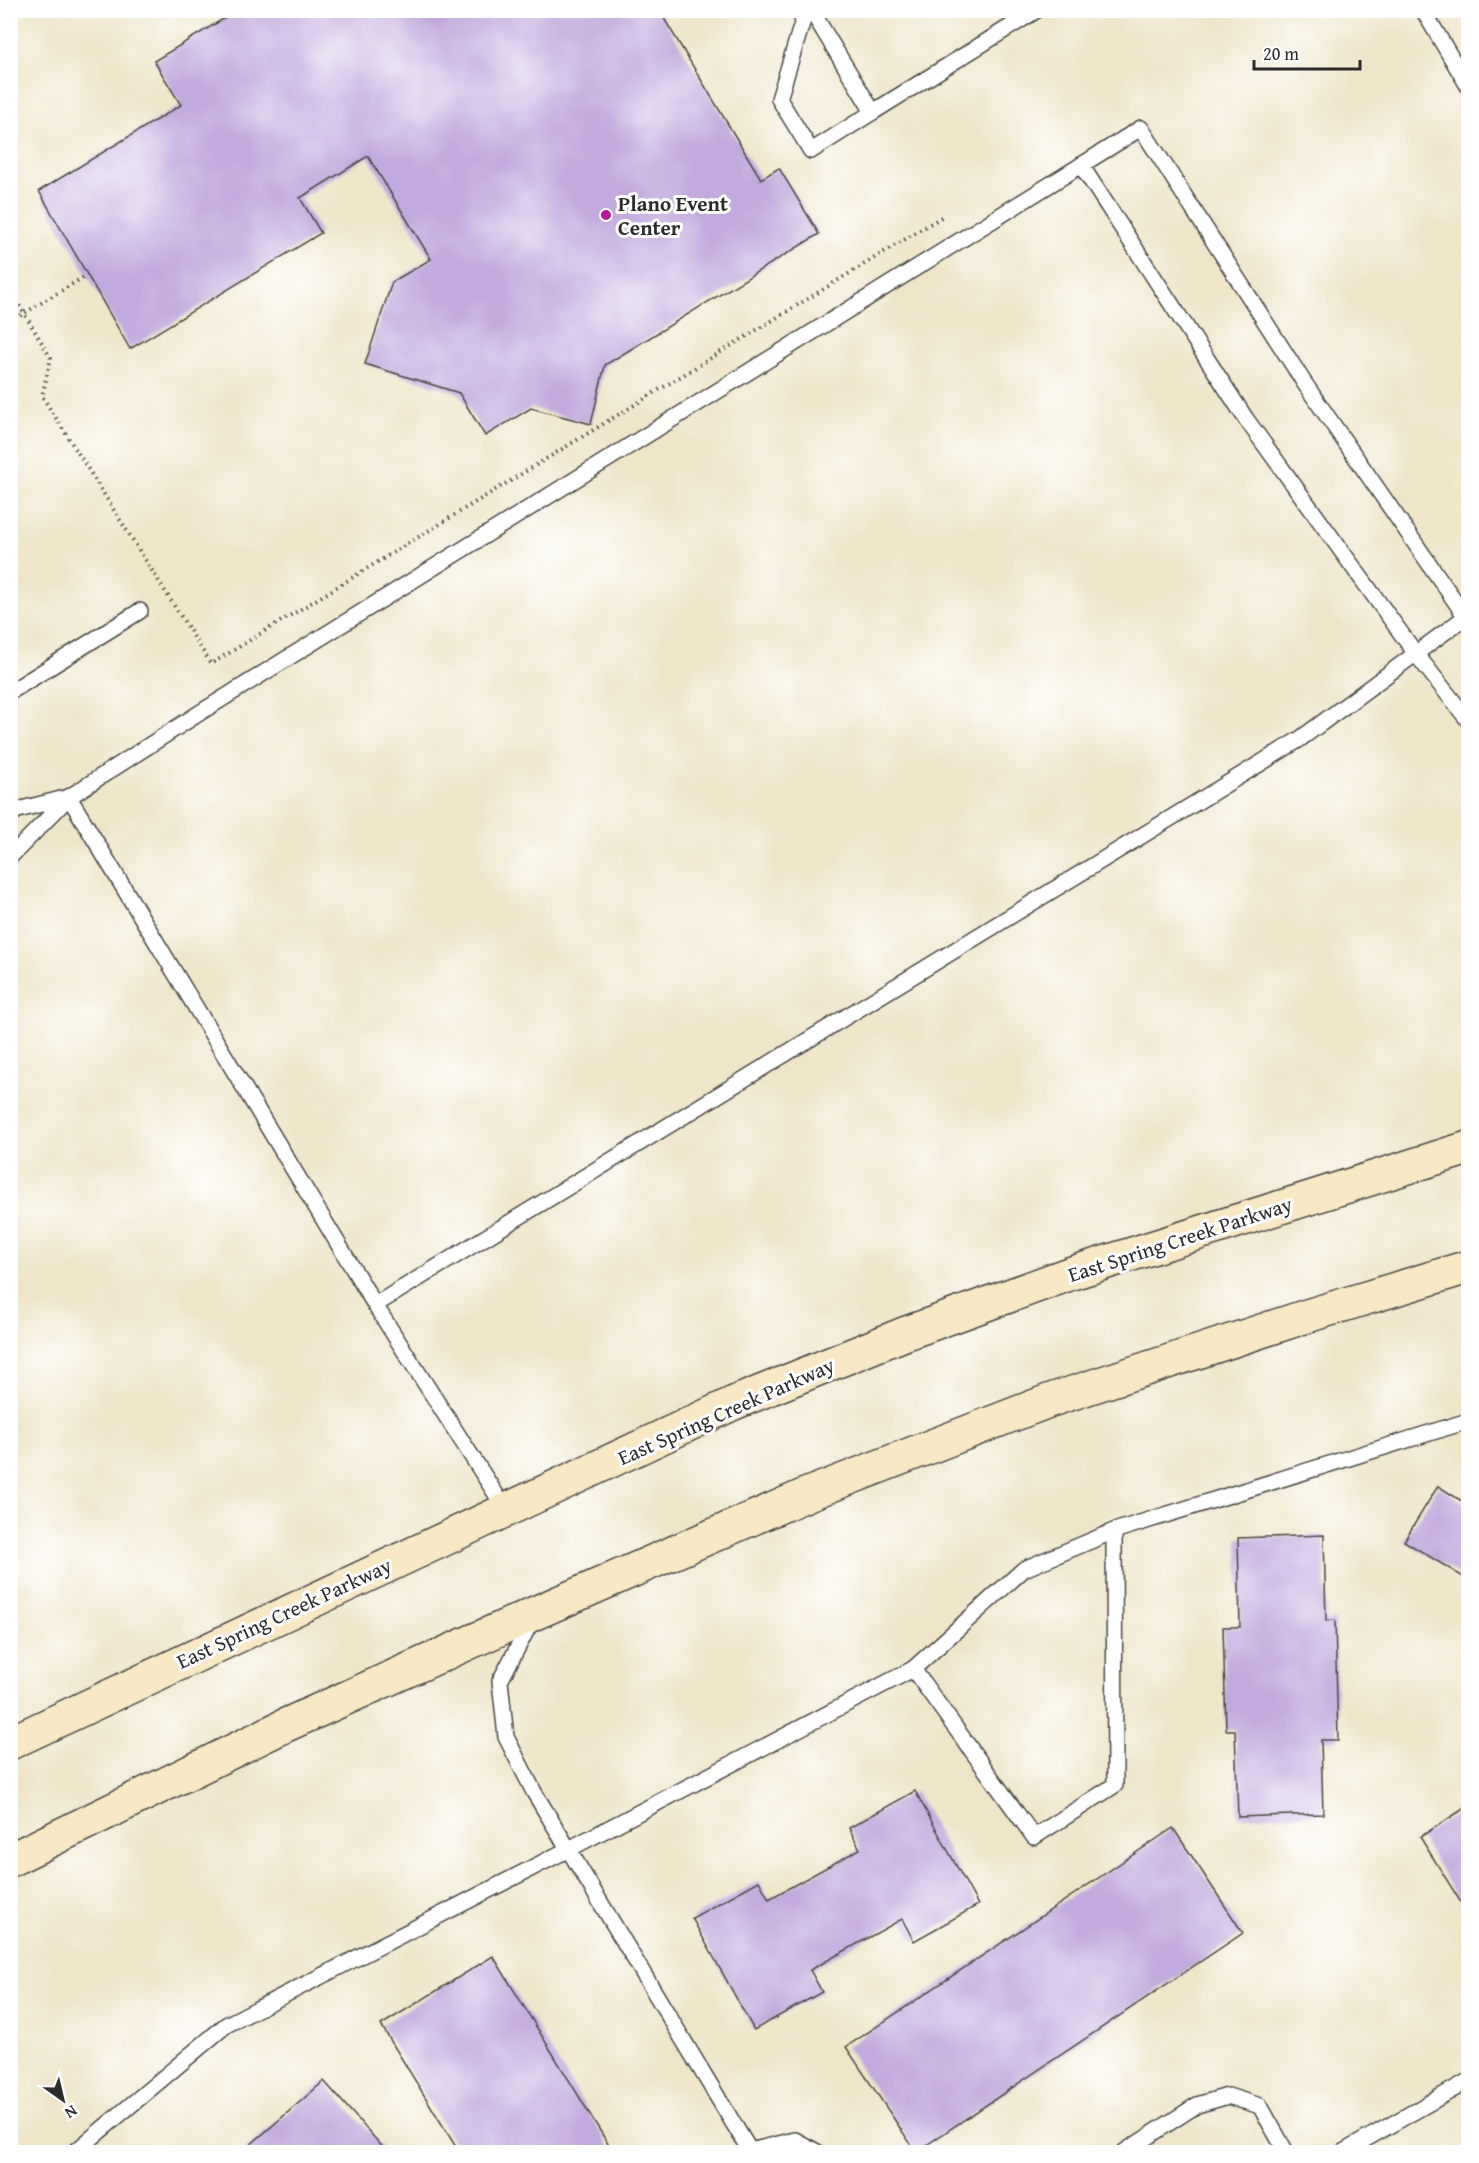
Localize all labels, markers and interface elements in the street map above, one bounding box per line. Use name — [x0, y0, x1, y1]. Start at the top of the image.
scale bar — [1254, 33, 1360, 71]
text: 20 m — [1263, 40, 1299, 67]
place label: Plano Event Center — [618, 188, 728, 243]
marker: Plano Event Center — [599, 208, 613, 222]
street label: East Spring Creek Parkway — [1064, 1188, 1297, 1290]
street label: East Spring Creek Parkway — [613, 1349, 840, 1473]
street label: East Spring Creek Parkway — [171, 1549, 397, 1677]
north arrow — [33, 2070, 93, 2130]
text: N — [60, 2099, 83, 2126]

